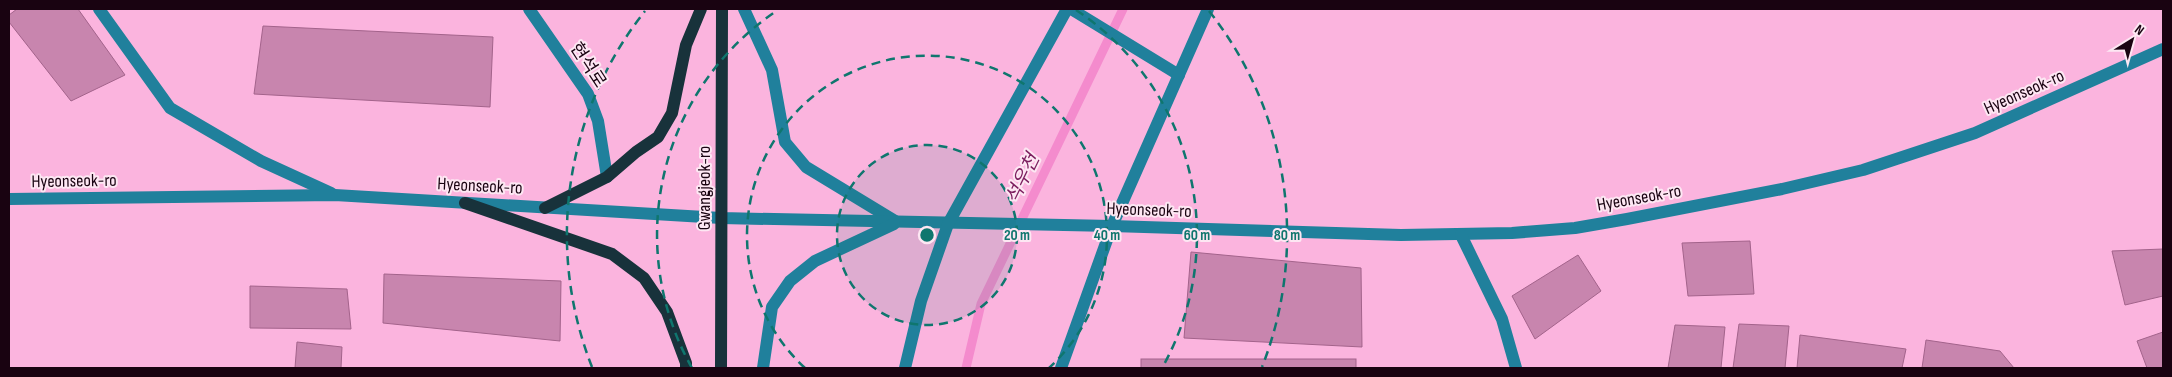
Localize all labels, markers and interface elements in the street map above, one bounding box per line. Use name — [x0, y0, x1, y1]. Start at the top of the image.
north arrow — [2107, 15, 2157, 65]
text: N — [2131, 21, 2148, 39]
street label: 현석로 — [566, 38, 610, 92]
street label: Hyeonseok-ro — [1981, 65, 2067, 119]
street label: Gwangjeok-ro — [694, 146, 715, 230]
water label: 석우천 — [1001, 149, 1045, 208]
street label: Hyeonseok-ro — [31, 170, 117, 192]
street label: Hyeonseok-ro — [437, 173, 523, 199]
street label: Hyeonseok-ro — [1595, 180, 1683, 216]
street label: Hyeonseok-ro — [1106, 198, 1192, 222]
centre of rings — [918, 226, 936, 244]
text: 20 m — [1004, 226, 1030, 245]
text: 40 m — [1094, 226, 1120, 245]
text: 60 m — [1184, 226, 1210, 245]
text: 80 m — [1274, 226, 1300, 245]

